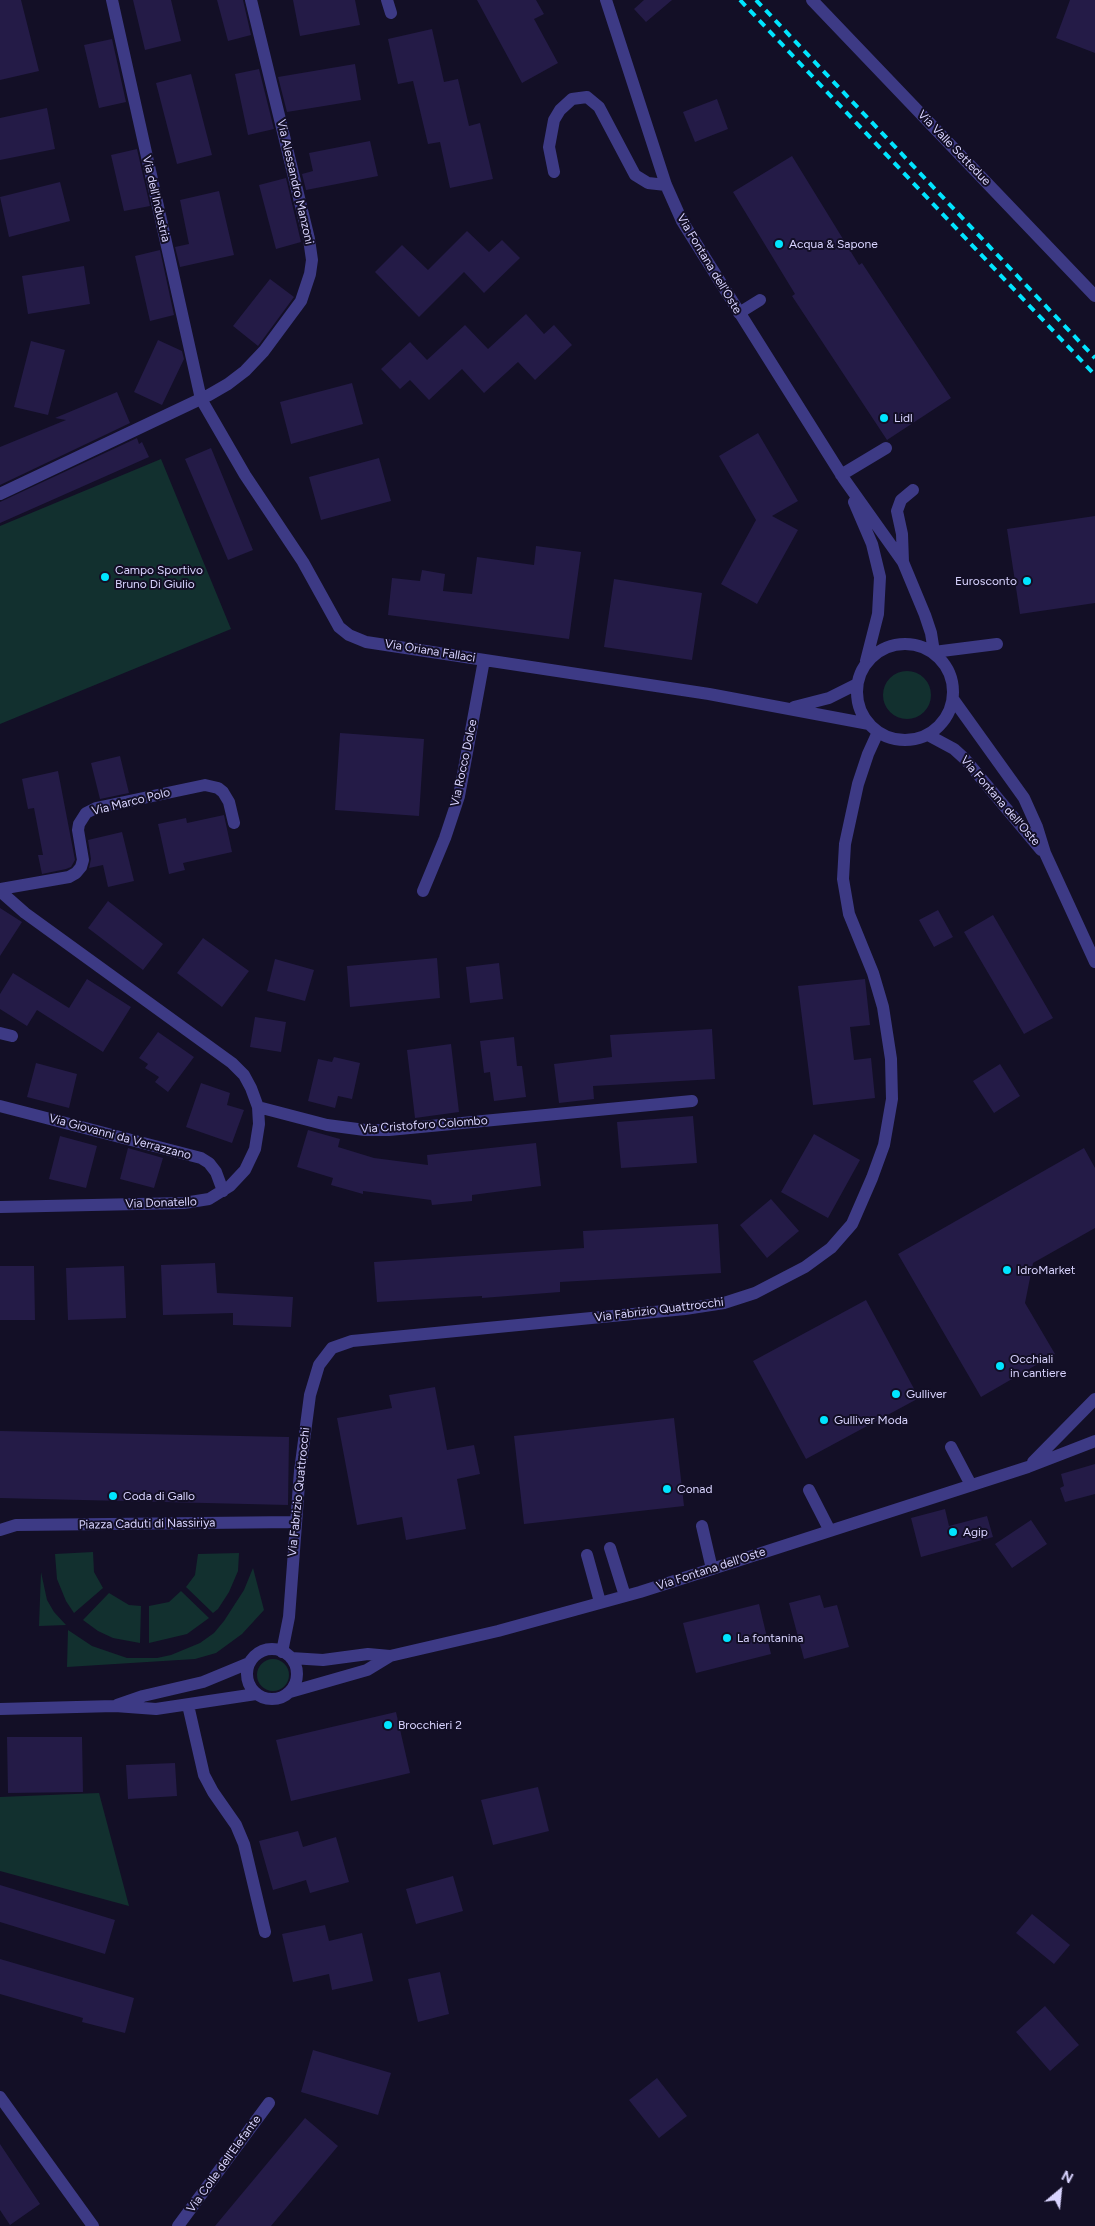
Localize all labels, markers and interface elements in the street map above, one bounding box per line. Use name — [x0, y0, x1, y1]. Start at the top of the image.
street label: Via Valle Settedue — [915, 107, 993, 189]
street label: Via Alessandro Manzoni — [274, 118, 316, 246]
street label: Via dell'Industria — [139, 154, 173, 244]
street label: Via Fontana dell'Oste — [673, 211, 745, 317]
place label: Acqua & Sapone — [789, 237, 878, 251]
marker: Acqua & Sapone — [773, 238, 785, 250]
place label: Lidl — [894, 411, 913, 425]
marker: Lidl — [878, 412, 890, 424]
place label: Campo Sportivo Bruno Di Giulio — [115, 563, 203, 591]
marker: Campo Sportivo Bruno Di Giulio — [99, 571, 111, 583]
place label: Eurosconto — [955, 574, 1017, 588]
marker: Eurosconto — [1021, 575, 1033, 587]
street label: Via Oriana Fallaci — [384, 637, 476, 665]
street label: Via Rocco Dolce — [448, 718, 480, 808]
street label: Via Fontana dell'Oste — [957, 753, 1043, 849]
street label: Via Marco Polo — [90, 785, 172, 819]
street label: Via Giovanni da Verrazzano — [47, 1111, 193, 1163]
street label: Via Cristoforo Colombo — [360, 1113, 488, 1137]
street label: Via Donatello — [125, 1195, 197, 1211]
place label: IdroMarket — [1017, 1263, 1075, 1277]
marker: IdroMarket — [1001, 1264, 1013, 1276]
street label: Via Fabrizio Quattrocchi — [594, 1295, 724, 1325]
place label: Occhiali in cantiere — [1010, 1352, 1066, 1380]
marker: Occhiali in cantiere — [994, 1360, 1006, 1372]
place label: Gulliver — [906, 1387, 947, 1401]
marker: Gulliver — [890, 1388, 902, 1400]
place label: Gulliver Moda — [834, 1413, 908, 1427]
marker: Gulliver Moda — [818, 1414, 830, 1426]
street label: Via Fabrizio Quattrocchi — [285, 1427, 313, 1557]
place label: Conad — [677, 1482, 712, 1496]
marker: Conad — [661, 1483, 673, 1495]
place label: Coda di Gallo — [123, 1489, 195, 1503]
marker: Coda di Gallo — [107, 1490, 119, 1502]
street label: Piazza Caduti di Nassiriya — [78, 1516, 216, 1532]
place label: Agip — [963, 1525, 988, 1539]
marker: Agip — [947, 1526, 959, 1538]
street label: Via Fontana dell'Oste — [655, 1545, 767, 1593]
place label: La fontanina — [737, 1631, 803, 1645]
marker: La fontanina — [721, 1632, 733, 1644]
place label: Brocchieri 2 — [398, 1718, 462, 1732]
marker: Brocchieri 2 — [382, 1719, 394, 1731]
street label: Via Colle dell'Elefante — [184, 2113, 264, 2215]
north arrow — [1035, 2166, 1085, 2216]
text: N — [1058, 2167, 1076, 2187]

